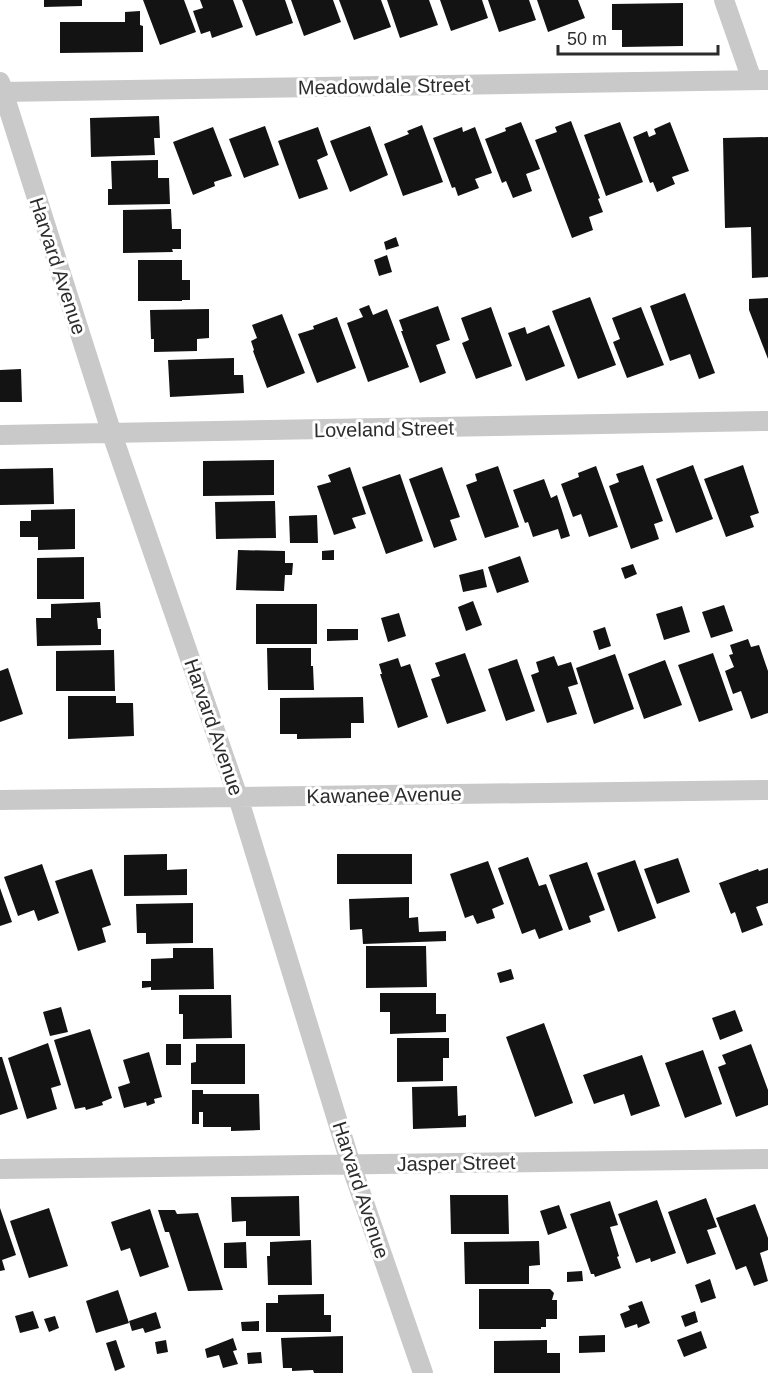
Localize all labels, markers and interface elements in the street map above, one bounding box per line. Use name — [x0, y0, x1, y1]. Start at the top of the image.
scale bar — [558, 18, 718, 56]
text: 50 m — [567, 29, 607, 49]
street label: Meadowdale Street — [298, 73, 471, 99]
street label: Harvard Avenue — [25, 195, 91, 337]
street label: Loveland Street — [314, 417, 455, 441]
street label: Harvard Avenue — [180, 656, 248, 798]
street label: Kawanee Avenue — [306, 783, 462, 807]
street label: Harvard Avenue — [328, 1119, 394, 1261]
street label: Jasper Street — [396, 1151, 516, 1175]

